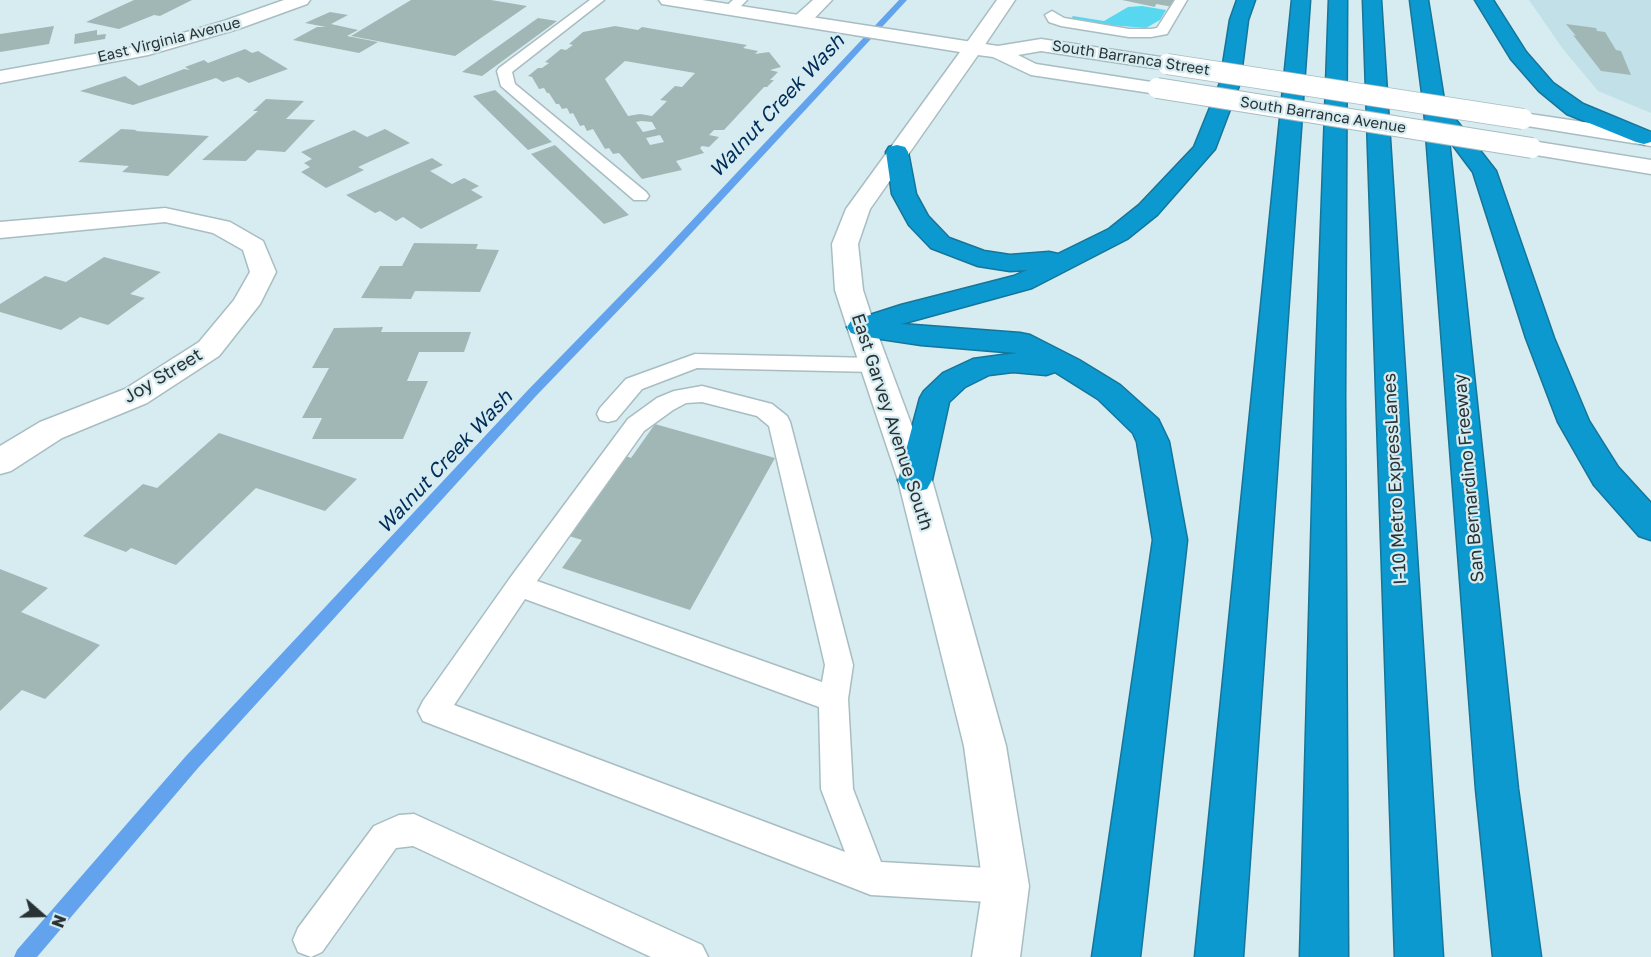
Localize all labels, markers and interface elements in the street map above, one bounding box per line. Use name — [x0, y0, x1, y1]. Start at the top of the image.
street label: East Virginia Avenue — [96, 14, 242, 66]
water label: Walnut Creek Wash — [705, 30, 849, 182]
street label: South Barranca Street — [1051, 37, 1211, 79]
street label: South Barranca Avenue — [1239, 93, 1407, 137]
street label: East Garvey Avenue South — [847, 311, 937, 533]
street label: Joy Street — [120, 344, 206, 408]
street label: I-10 Metro ExpressLanes — [1379, 373, 1411, 585]
street label: San Bernardino Freeway — [1449, 373, 1489, 583]
water label: Walnut Creek Wash — [373, 386, 517, 538]
north arrow — [12, 885, 72, 945]
text: N — [47, 912, 70, 930]

